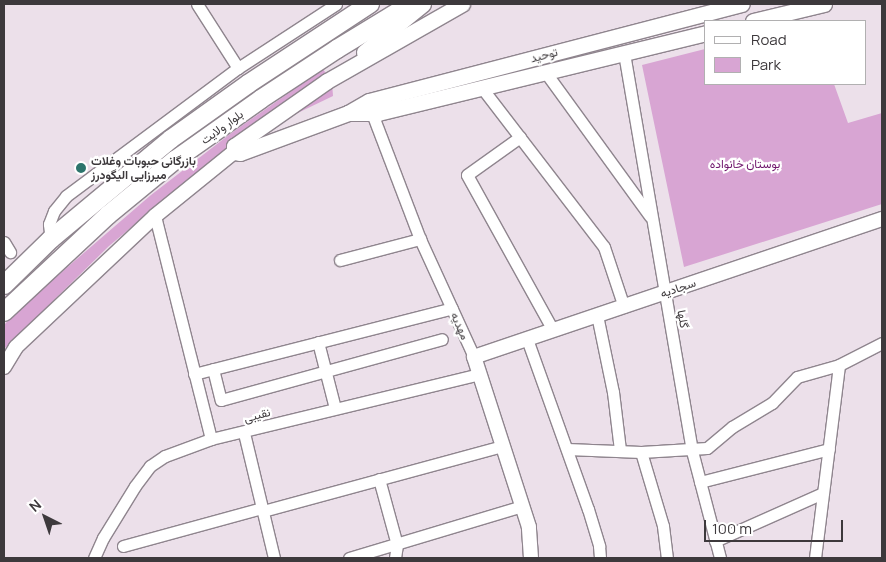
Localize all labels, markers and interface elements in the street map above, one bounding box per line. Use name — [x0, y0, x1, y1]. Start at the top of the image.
legend — [704, 20, 866, 85]
text: Road — [751, 29, 787, 50]
street label: توحید — [529, 44, 559, 66]
text: Park — [751, 54, 781, 75]
street label: بلوار ولایت — [198, 107, 246, 147]
place label: بازرگانی حبوبات وغلات میرزایی الیگودرز — [91, 154, 196, 182]
park label: بوستان خانواده — [710, 157, 780, 171]
marker: بازرگانی حبوبات وغلات میرزایی الیگودرز — [75, 162, 87, 174]
street label: سجادیه — [658, 275, 698, 301]
street label: گلها — [674, 309, 692, 329]
street label: مهدیه — [448, 310, 472, 342]
street label: نقیبی — [242, 405, 272, 425]
north arrow — [20, 492, 70, 542]
text: N — [25, 495, 45, 516]
scale bar — [706, 510, 845, 542]
text: 100 m — [712, 518, 752, 539]

